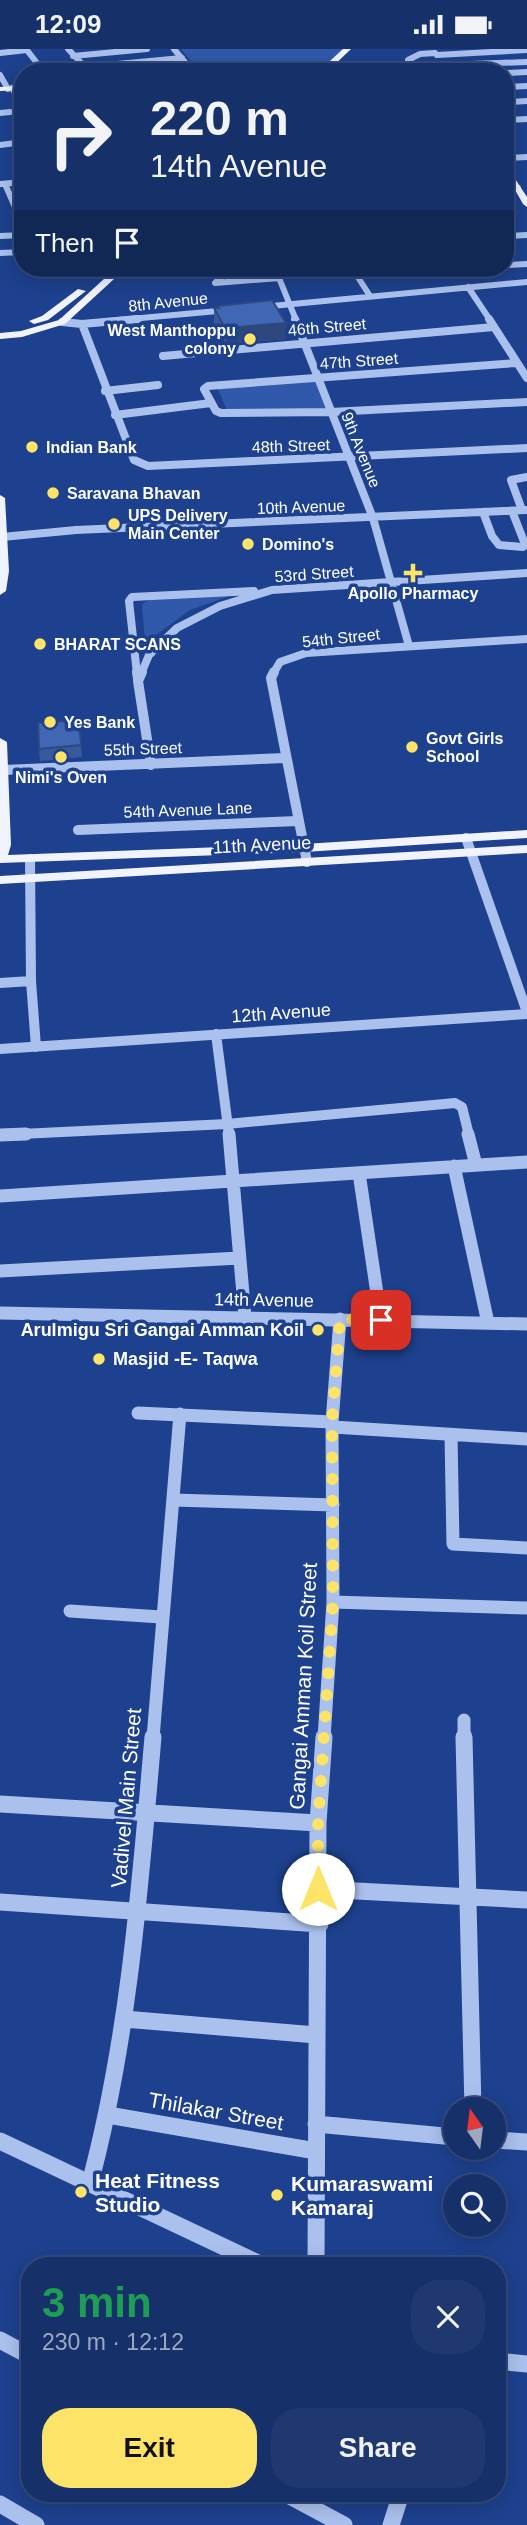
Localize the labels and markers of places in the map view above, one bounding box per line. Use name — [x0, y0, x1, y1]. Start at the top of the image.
place label: West Manthoppu colony — [107, 322, 236, 357]
marker: West Manthoppu colony — [242, 331, 258, 347]
marker: Indian Bank — [24, 439, 40, 455]
place label: Indian Bank — [46, 439, 137, 456]
marker: Saravana Bhavan — [45, 485, 61, 501]
place label: Saravana Bhavan — [67, 485, 200, 502]
place label: UPS Delivery Main Center — [128, 507, 228, 542]
marker: UPS Delivery Main Center — [106, 516, 122, 532]
marker: Domino's — [240, 536, 256, 552]
place label: Domino's — [262, 536, 334, 553]
marker: Apollo Pharmacy — [405, 565, 421, 581]
place label: Apollo Pharmacy — [348, 585, 478, 602]
marker: BHARAT SCANS — [32, 636, 48, 652]
place label: BHARAT SCANS — [54, 636, 181, 653]
marker: Yes Bank — [42, 714, 58, 730]
place label: Yes Bank — [64, 714, 135, 731]
place label: Govt Girls School — [426, 730, 503, 765]
marker: Govt Girls School — [404, 739, 420, 755]
marker: Nimi's Oven — [53, 749, 69, 765]
place label: Nimi's Oven — [15, 769, 107, 786]
pin — [351, 1290, 411, 1350]
place label: Arulmigu Sri Gangai Amman Koil — [21, 1320, 304, 1340]
marker: Arulmigu Sri Gangai Amman Koil — [310, 1322, 326, 1338]
place label: Masjid -E- Taqwa — [113, 1349, 259, 1369]
marker: Masjid -E- Taqwa — [91, 1351, 107, 1367]
place label: Heat Fitness Studio — [95, 2169, 220, 2216]
place label: Kumaraswami Kamaraj — [291, 2172, 433, 2219]
marker: Heat Fitness Studio — [73, 2184, 89, 2200]
marker: Kumaraswami Kamaraj — [269, 2187, 285, 2203]

